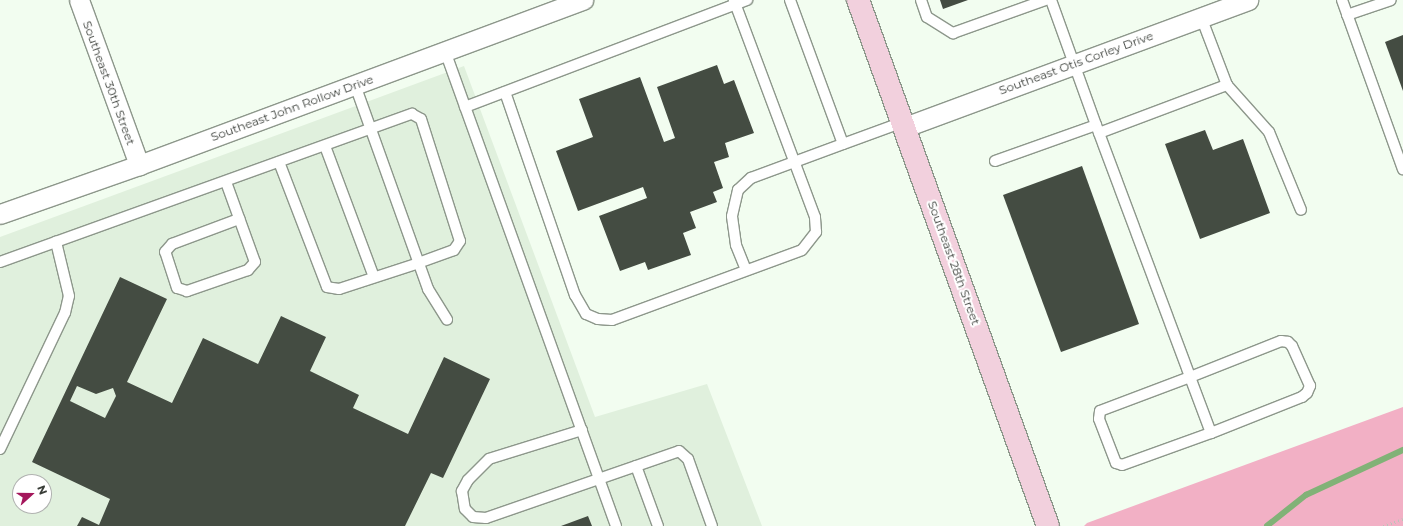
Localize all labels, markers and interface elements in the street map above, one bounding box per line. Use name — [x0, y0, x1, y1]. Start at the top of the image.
street label: Southeast 30th Street — [80, 19, 138, 147]
street label: Southeast Otis Corley Drive — [997, 28, 1155, 98]
street label: Southeast John Rollow Drive — [209, 72, 375, 144]
street label: Southeast 28th Street — [925, 199, 983, 327]
north arrow — [12, 474, 52, 514]
text: N — [34, 483, 50, 497]

